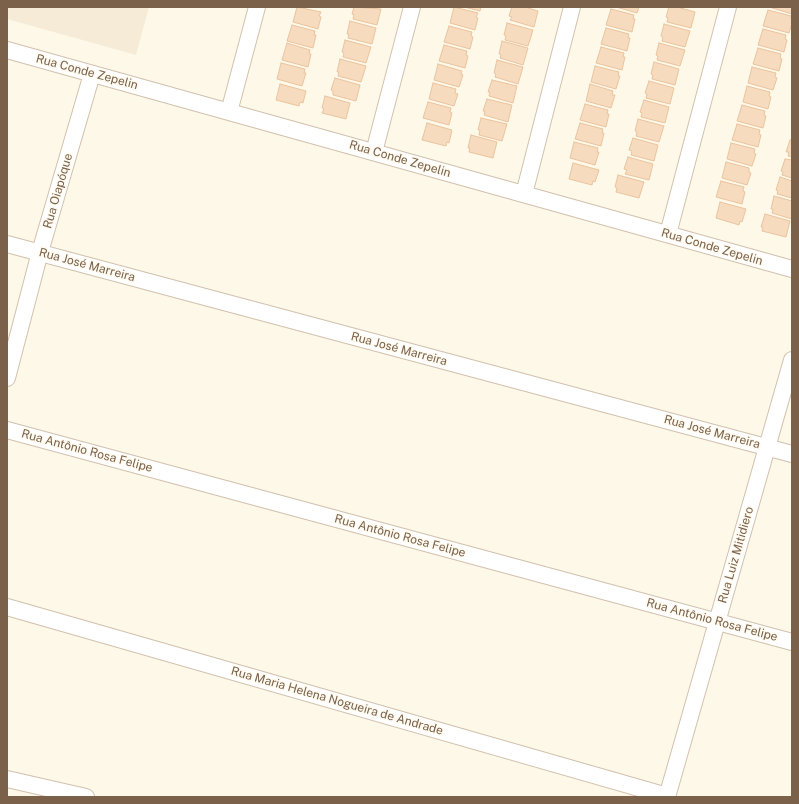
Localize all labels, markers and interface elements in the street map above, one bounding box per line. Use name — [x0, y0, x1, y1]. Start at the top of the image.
street label: Rua Conde Zepelin — [34, 51, 140, 93]
street label: Rua Conde Zepelin — [347, 138, 453, 180]
street label: Rua Oiapóque — [40, 152, 76, 230]
street label: Rua Conde Zepelin — [659, 226, 765, 268]
street label: Rua José Marreira — [37, 245, 137, 285]
street label: Rua José Marreira — [349, 329, 449, 369]
street label: Rua José Marreira — [662, 412, 762, 452]
street label: Rua Antônio Rosa Felipe — [20, 427, 154, 475]
street label: Rua Luiz Mitidiero — [715, 505, 757, 605]
street label: Rua Antônio Rosa Felipe — [333, 512, 467, 560]
street label: Rua Antônio Rosa Felipe — [645, 596, 779, 644]
street label: Rua Maria Helena Nogueira de Andrade — [229, 664, 445, 738]

